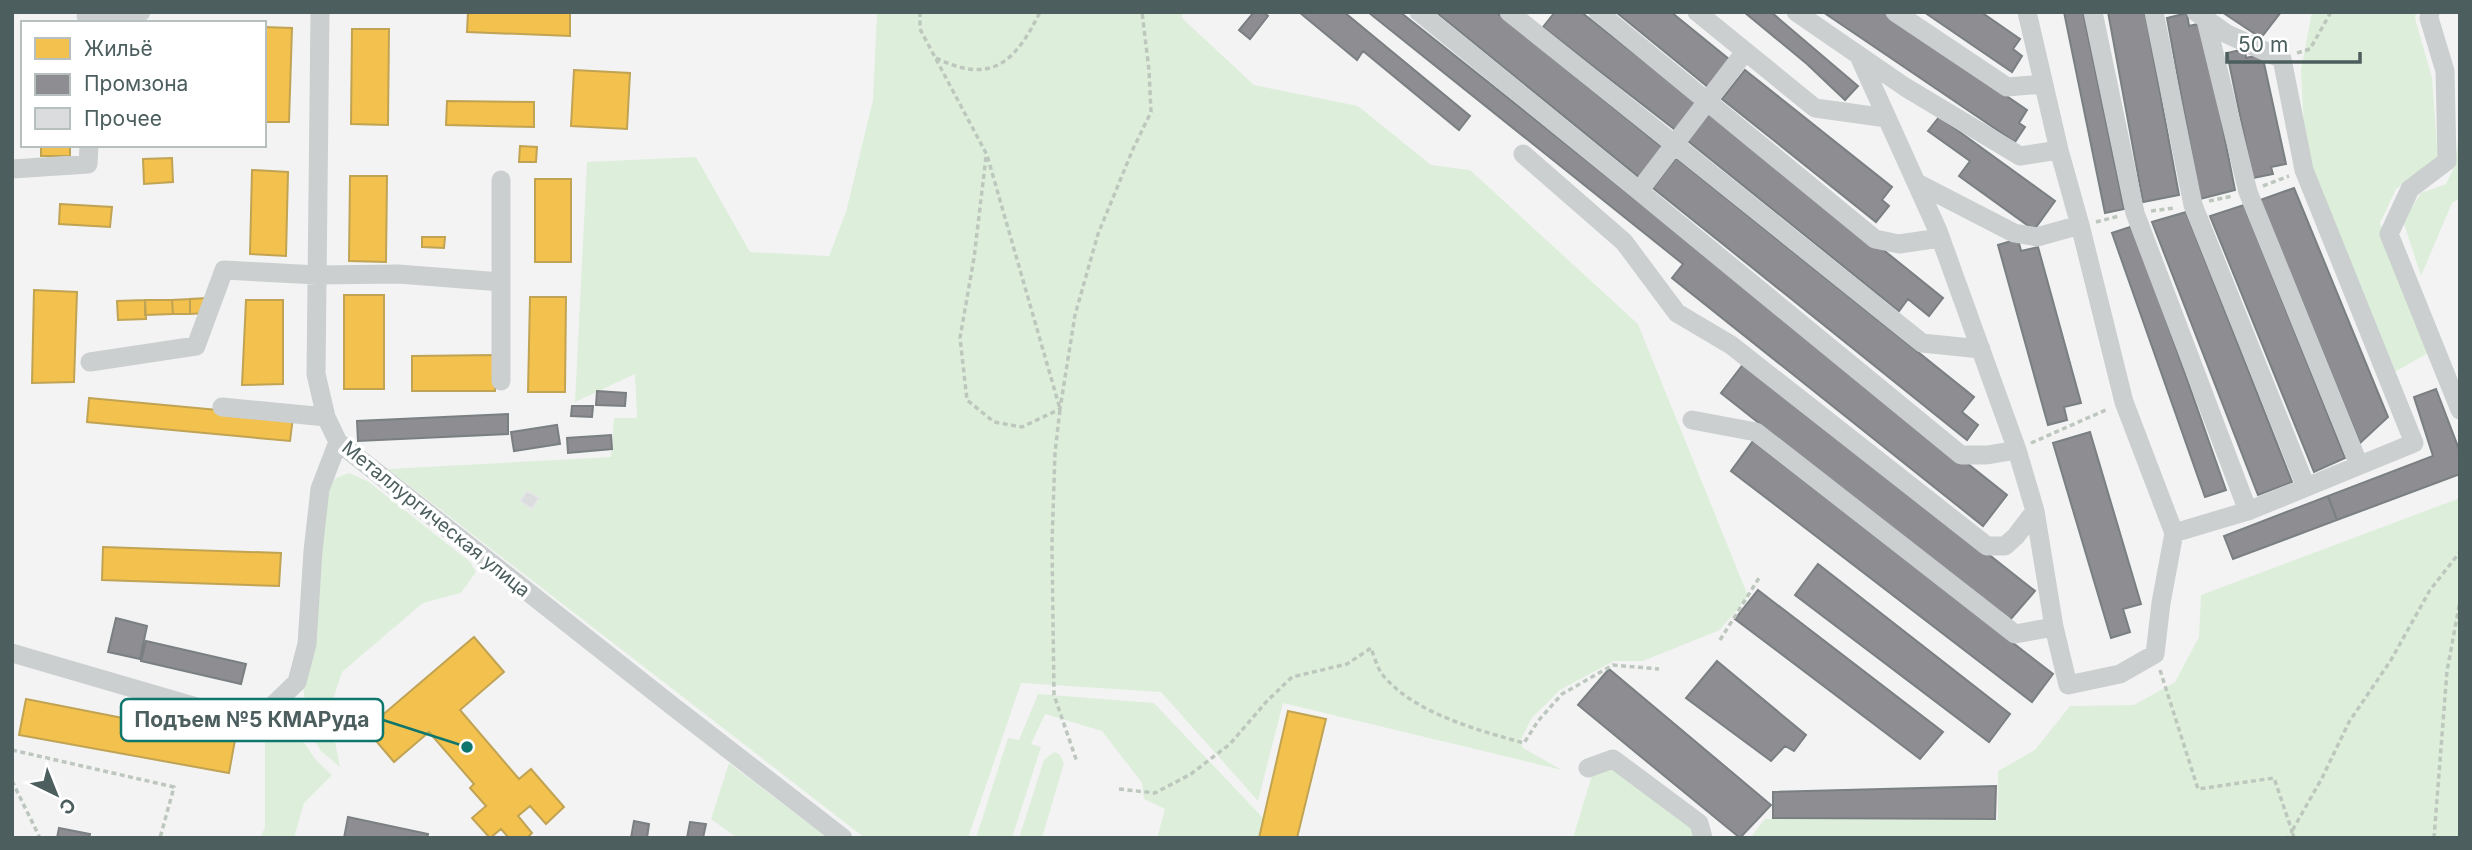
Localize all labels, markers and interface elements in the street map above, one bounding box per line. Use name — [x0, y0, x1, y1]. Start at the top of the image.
legend — [21, 21, 266, 147]
scale bar — [2227, 21, 2360, 65]
text: 50 m — [2238, 32, 2288, 57]
text: Жильё — [84, 36, 153, 61]
text: Промзона — [84, 71, 188, 96]
text: Прочее — [84, 106, 162, 131]
street label: Металлургическая улица — [337, 436, 535, 602]
callout: Подъем №5 КМАРуда — [121, 699, 383, 741]
text: Подъем №5 КМАРуда — [135, 707, 369, 732]
north arrow — [21, 759, 91, 829]
text: С — [54, 793, 80, 819]

